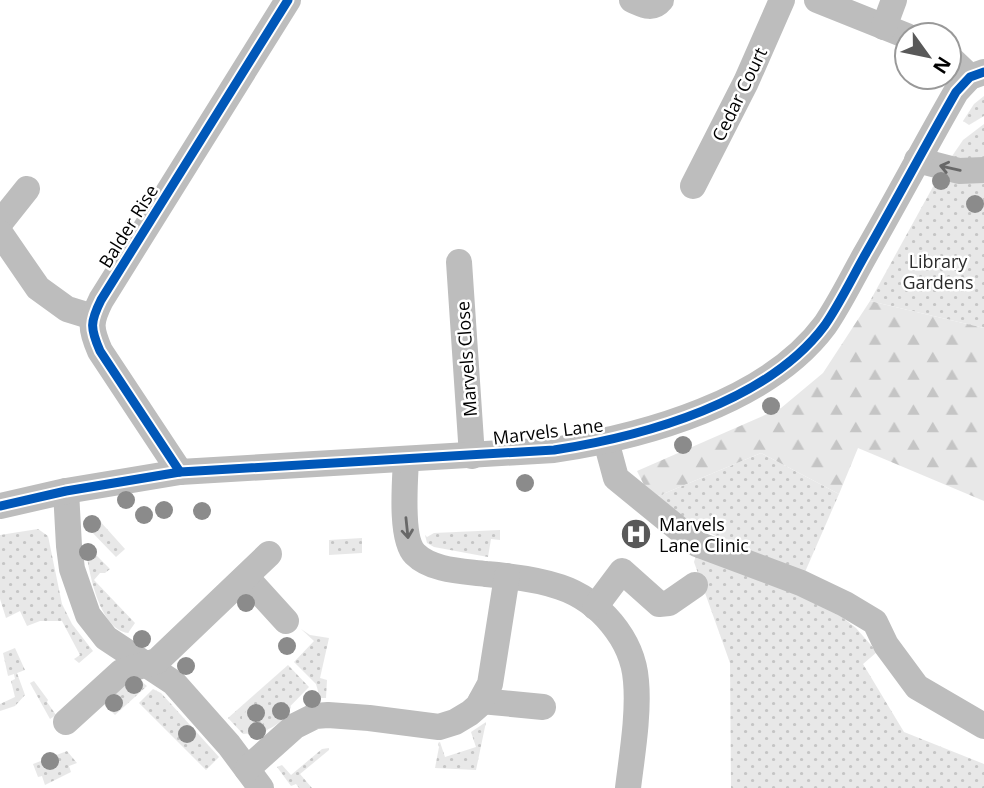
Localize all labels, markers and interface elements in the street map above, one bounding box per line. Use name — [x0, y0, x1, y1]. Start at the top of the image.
north arrow — [893, 21, 963, 91]
street label: Cedar Court — [706, 43, 772, 145]
text: N — [927, 52, 957, 79]
one-way arrow — [939, 161, 962, 175]
street label: Balder Rise — [93, 180, 163, 272]
park label: Library Gardens — [902, 249, 974, 294]
street label: Marvels Close — [450, 300, 482, 418]
street label: Marvels Lane — [491, 412, 605, 450]
place label: Marvels Lane Clinic — [659, 512, 749, 557]
one-way arrow — [401, 516, 414, 539]
hospital icon: Marvels Lane Clinic — [619, 517, 653, 551]

